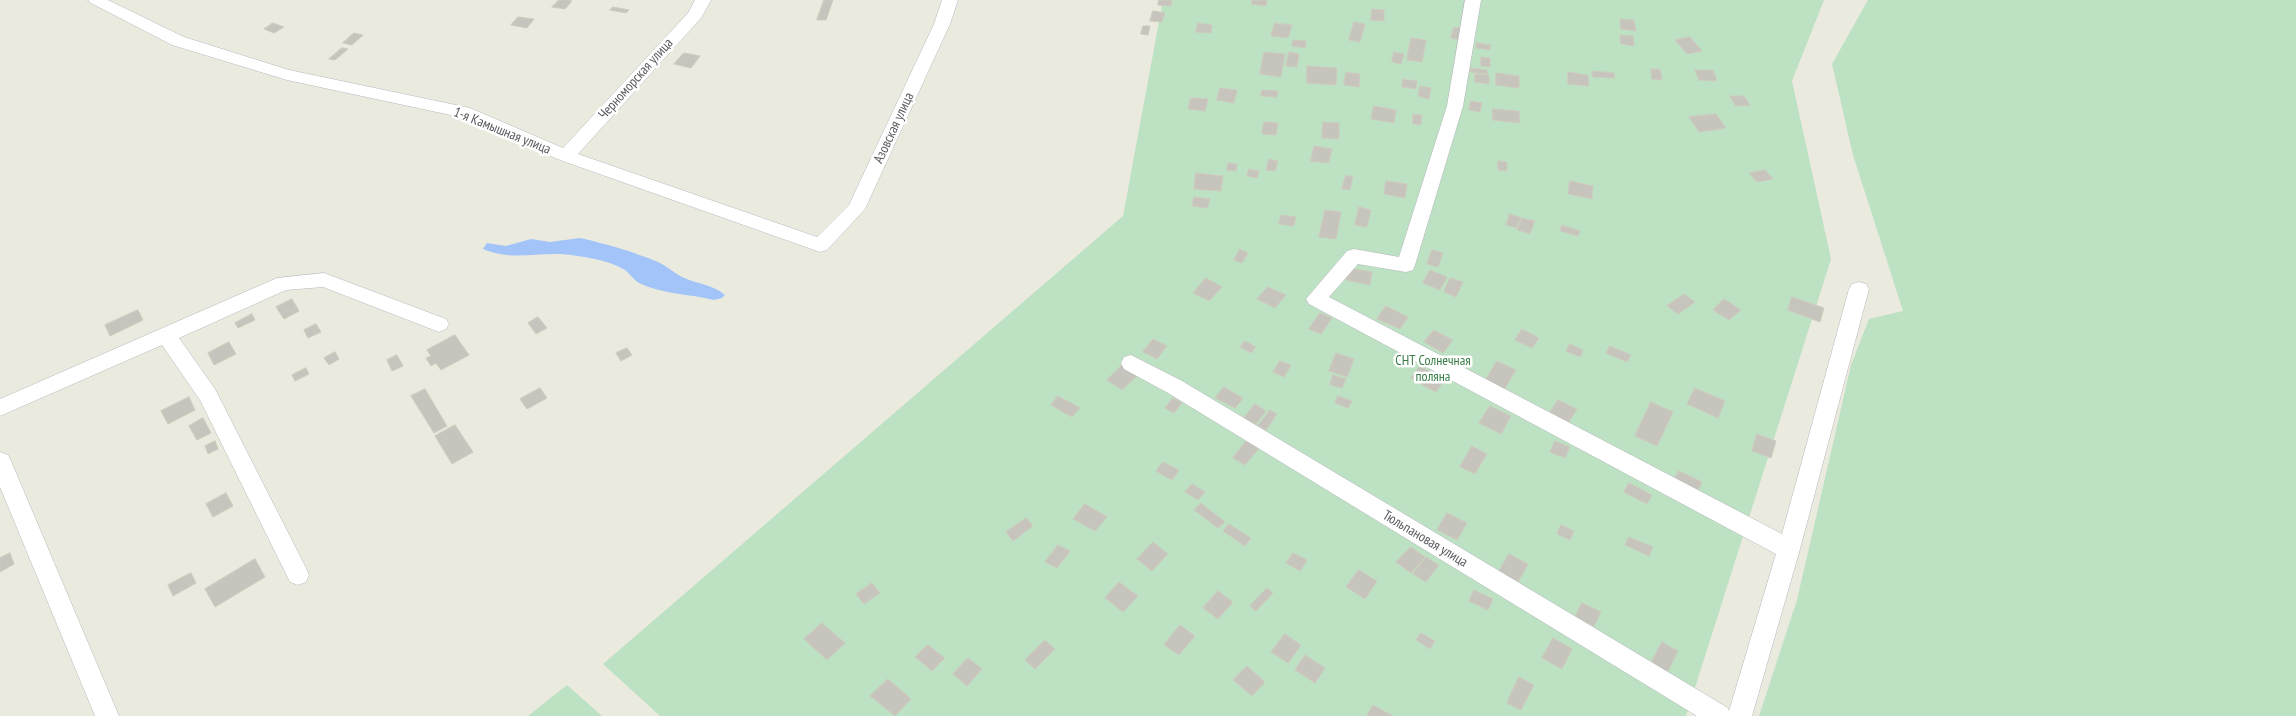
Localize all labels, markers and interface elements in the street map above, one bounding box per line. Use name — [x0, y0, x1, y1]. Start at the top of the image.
street label: Черноморская улица — [595, 35, 677, 123]
street label: Азовская улица — [870, 90, 918, 166]
street label: 1-я Камышная улица — [451, 104, 553, 158]
park label: СНТ Солнечная поляна — [1395, 353, 1471, 386]
street label: Тюльпановая улица — [1379, 507, 1471, 571]

